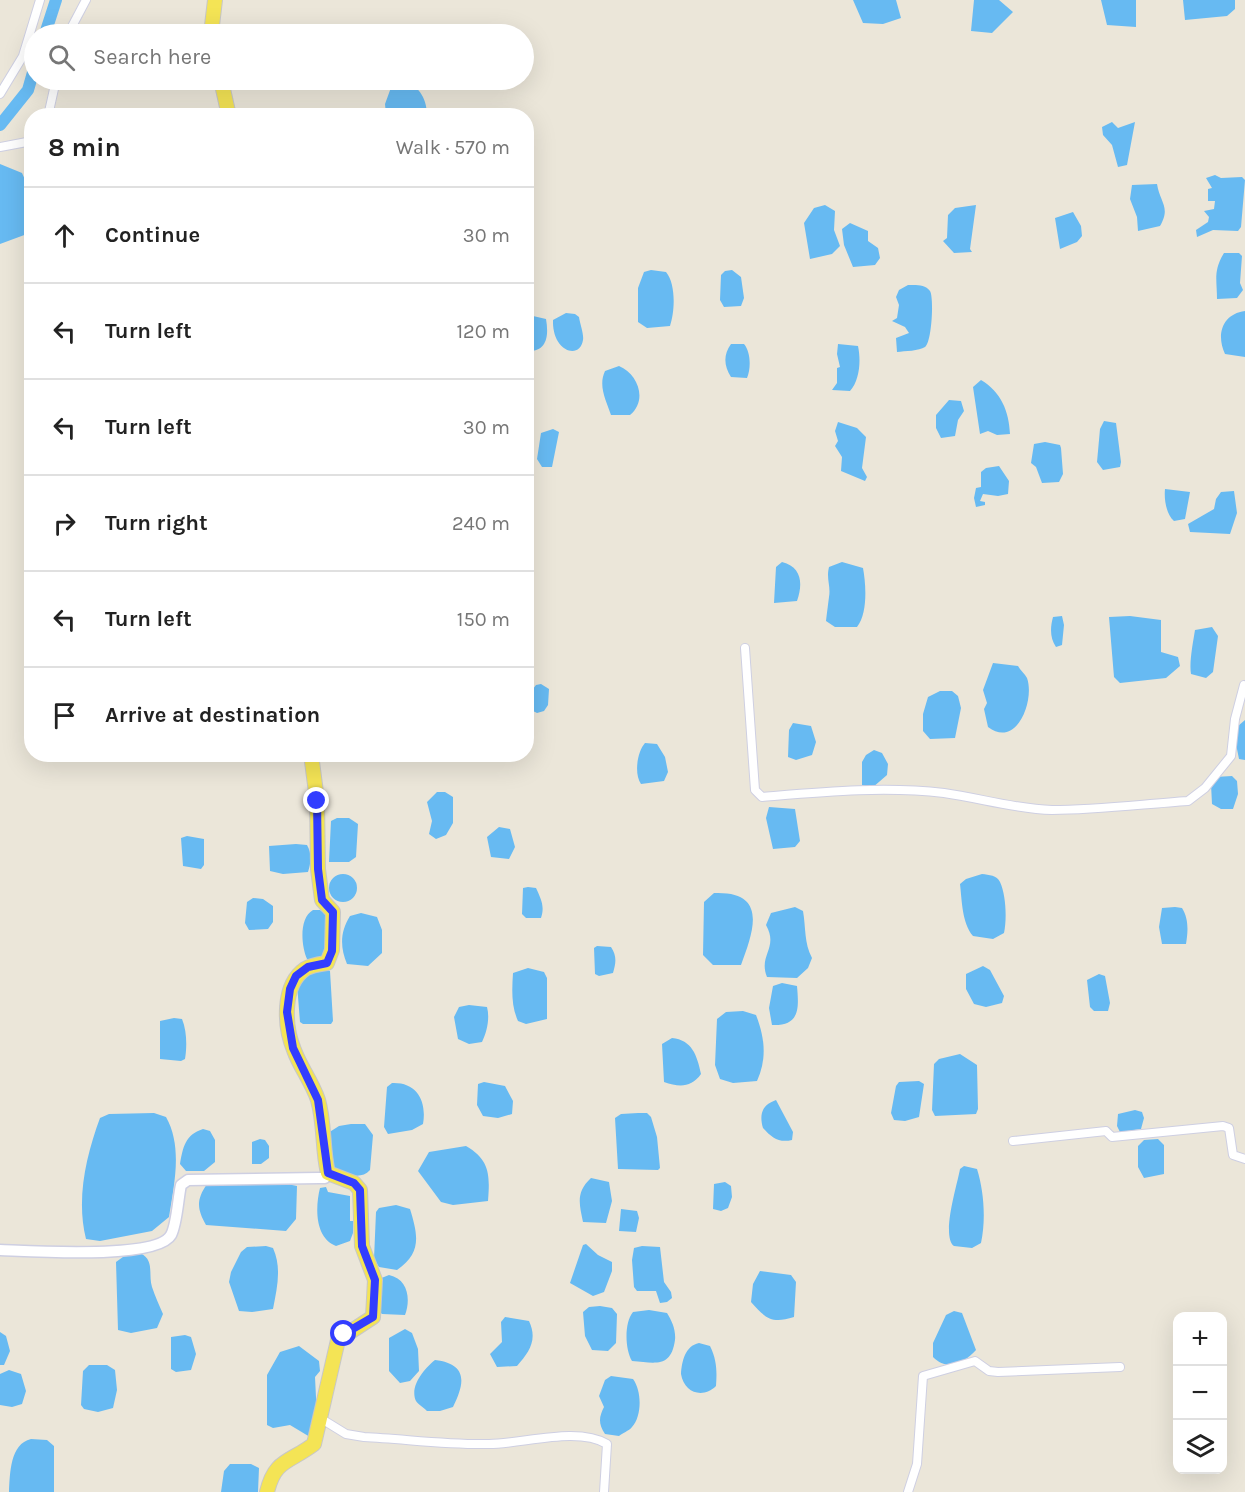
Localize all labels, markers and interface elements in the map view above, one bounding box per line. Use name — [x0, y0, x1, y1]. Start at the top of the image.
search box — [24, 24, 534, 90]
icon: search — [45, 41, 78, 74]
text: Search here — [93, 44, 211, 70]
text: 8 min — [48, 132, 121, 163]
text: Walk · 570 m — [396, 136, 510, 159]
icon: ahead — [48, 219, 81, 252]
text: Continue — [105, 222, 200, 248]
text: 30 m — [463, 224, 510, 247]
icon: left — [48, 315, 81, 348]
text: Turn left — [105, 318, 192, 344]
text: 120 m — [456, 320, 510, 343]
icon: left — [48, 411, 81, 444]
text: Turn left — [105, 414, 192, 440]
text: 30 m — [463, 416, 510, 439]
icon: right — [48, 507, 81, 540]
text: Turn right — [105, 510, 208, 536]
text: 240 m — [452, 512, 510, 535]
icon: left — [48, 603, 81, 636]
text: Turn left — [105, 606, 192, 632]
text: 150 m — [457, 608, 510, 631]
icon: arrive — [48, 699, 81, 732]
text: Arrive at destination — [105, 702, 320, 728]
route end — [303, 787, 329, 813]
map controls — [1173, 1312, 1227, 1474]
button: + — [1173, 1312, 1227, 1366]
route start — [330, 1320, 356, 1346]
button: − — [1173, 1366, 1227, 1420]
button: layers — [1173, 1420, 1227, 1474]

